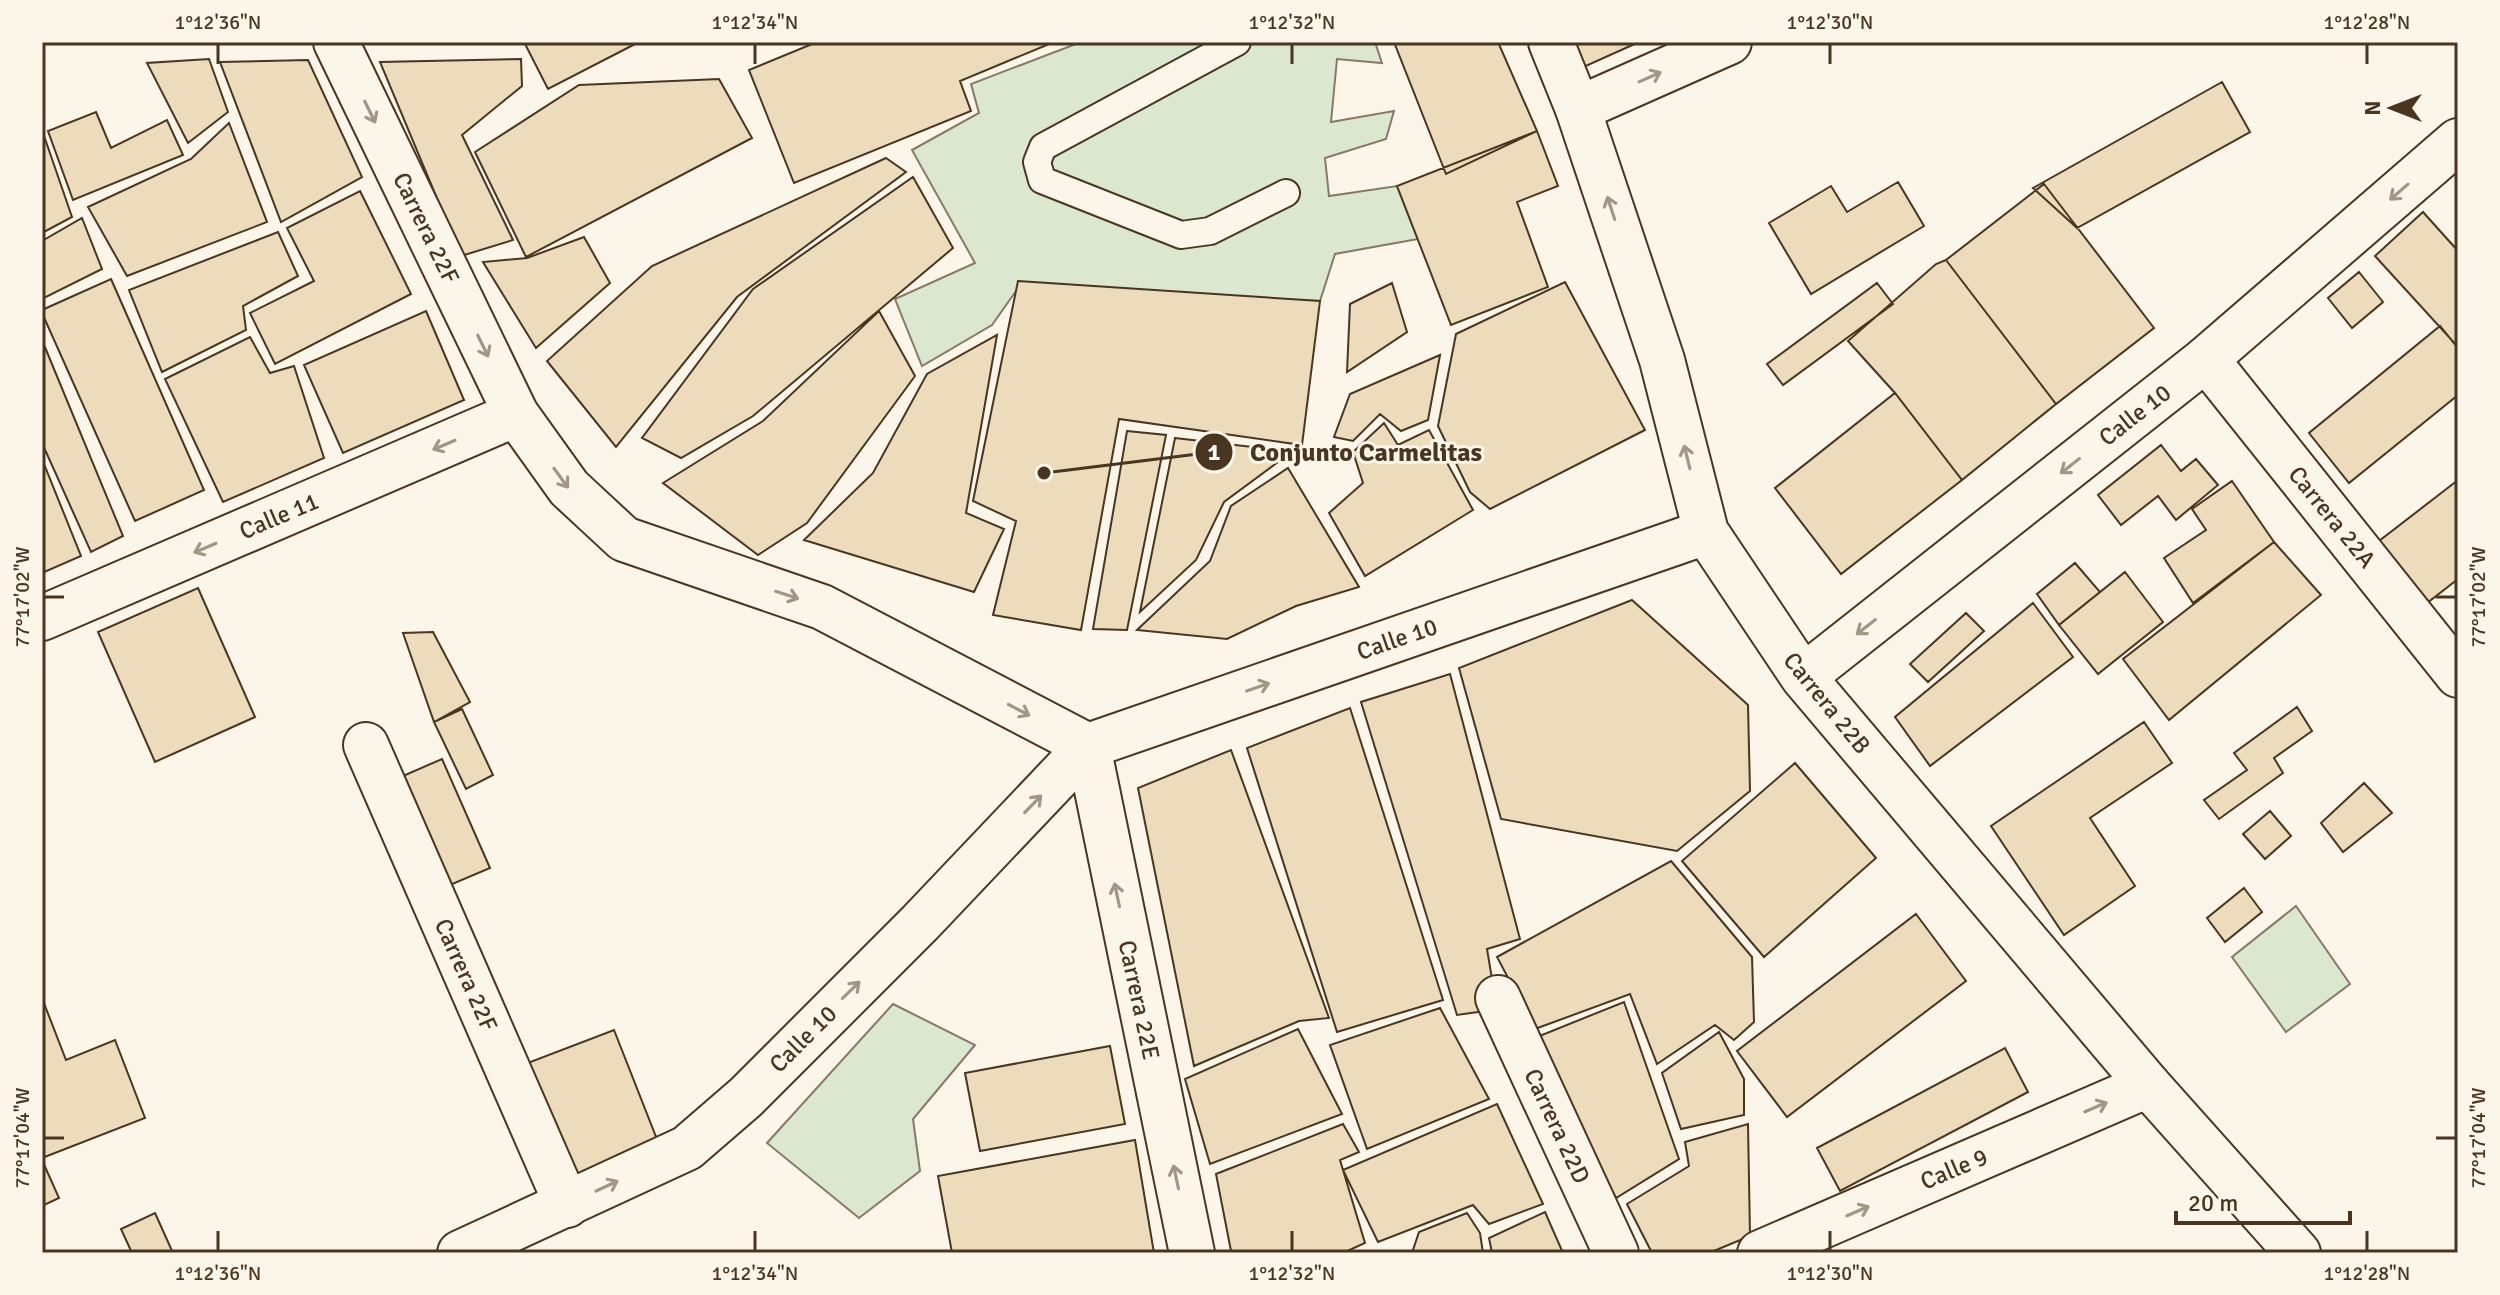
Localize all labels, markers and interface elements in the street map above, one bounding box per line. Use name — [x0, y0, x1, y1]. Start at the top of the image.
text: 1°12'36"N — [175, 10, 261, 35]
text: 1°12'34"N — [712, 10, 798, 35]
text: 1°12'32"N — [1249, 10, 1335, 35]
text: 1°12'30"N — [1787, 10, 1873, 35]
text: 1°12'28"N — [2324, 10, 2410, 35]
north arrow — [2352, 68, 2432, 148]
one-way arrow — [1638, 69, 1662, 84]
one-way arrow — [363, 100, 378, 124]
text: N — [2359, 100, 2386, 116]
street label: Carrera 22F — [386, 167, 466, 289]
one-way arrow — [2389, 183, 2410, 201]
one-way arrow — [1603, 196, 1618, 221]
one-way arrow — [476, 334, 491, 358]
street label: Calle 10 — [2093, 378, 2177, 452]
callout: Conjunto Carmelitas — [1194, 427, 1498, 477]
text: 1 — [1208, 437, 1221, 467]
text: Conjunto Carmelitas — [1250, 437, 1482, 469]
one-way arrow — [432, 439, 457, 454]
one-way arrow — [1678, 444, 1693, 470]
one-way arrow — [2060, 457, 2081, 475]
street label: Carrera 22A — [2282, 460, 2382, 574]
one-way arrow — [553, 466, 570, 488]
street label: Calle 11 — [235, 486, 323, 546]
one-way arrow — [193, 541, 218, 556]
text: 77°17'02"W — [10, 546, 35, 648]
text: 77°17'02"W — [2466, 546, 2491, 648]
one-way arrow — [774, 589, 799, 604]
street label: Calle 10 — [1353, 611, 1441, 667]
one-way arrow — [1856, 619, 1877, 636]
street label: Carrera 22B — [1777, 646, 1877, 760]
one-way arrow — [1245, 679, 1270, 694]
one-way arrow — [1007, 703, 1031, 719]
one-way arrow — [1023, 795, 1042, 815]
one-way arrow — [1109, 883, 1124, 908]
street label: Carrera 22F — [428, 914, 504, 1036]
street label: Carrera 22E — [1112, 938, 1166, 1062]
one-way arrow — [841, 981, 861, 1000]
street label: Calle 10 — [763, 999, 843, 1079]
street label: Carrera 22D — [1517, 1064, 1597, 1188]
text: 77°17'04"W — [10, 1087, 35, 1189]
text: 77°17'04"W — [2466, 1087, 2491, 1189]
one-way arrow — [2083, 1099, 2108, 1114]
street label: Calle 9 — [1916, 1141, 1992, 1197]
one-way arrow — [1168, 1164, 1183, 1190]
scale bar — [2176, 1175, 2350, 1225]
one-way arrow — [595, 1178, 619, 1193]
text: 20 m — [2188, 1188, 2238, 1218]
one-way arrow — [1845, 1202, 1869, 1217]
text: 1°12'36"N — [175, 1261, 261, 1286]
text: 1°12'34"N — [712, 1261, 798, 1286]
text: 1°12'32"N — [1249, 1261, 1335, 1286]
text: 1°12'30"N — [1787, 1261, 1873, 1286]
text: 1°12'28"N — [2324, 1261, 2410, 1286]

